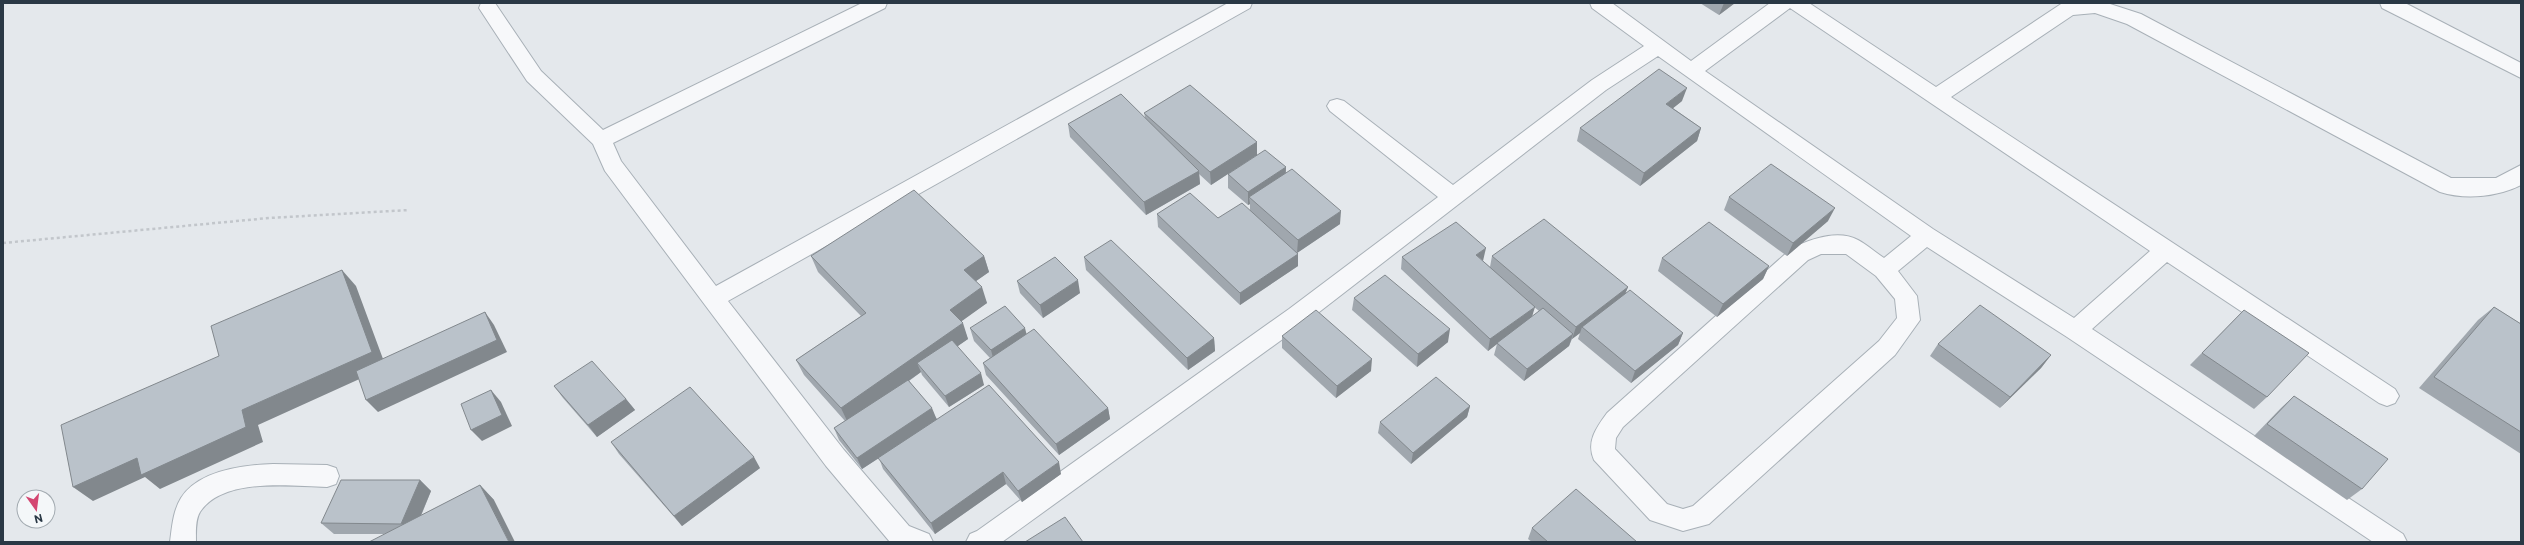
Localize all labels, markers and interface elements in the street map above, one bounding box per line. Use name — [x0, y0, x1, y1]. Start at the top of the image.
north arrow — [16, 489, 56, 529]
text: N — [33, 512, 44, 526]

